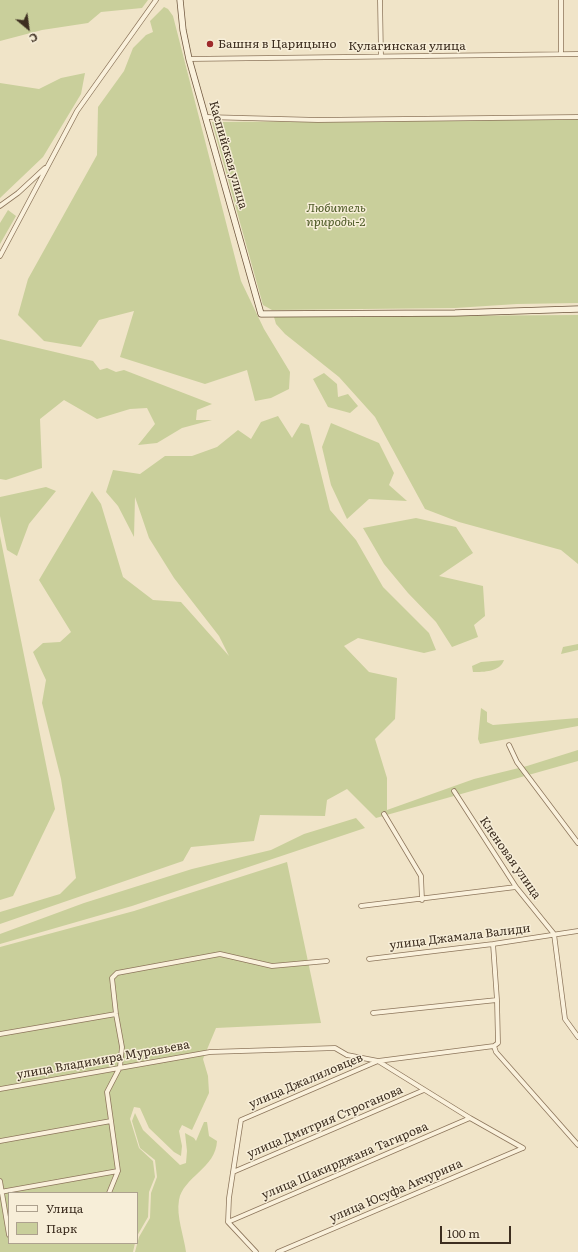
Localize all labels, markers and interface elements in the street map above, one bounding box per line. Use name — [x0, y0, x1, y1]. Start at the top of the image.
north arrow — [8, 8, 48, 48]
text: С — [27, 30, 41, 47]
place label: Башня в Царицыно — [218, 37, 337, 51]
marker: Башня в Царицыно — [205, 39, 215, 49]
street label: Кулагинская улица — [348, 39, 466, 53]
street label: Каспийская улица — [206, 99, 250, 211]
park label: Любитель природы-2 — [306, 201, 366, 229]
street label: Кленовая улица — [476, 814, 544, 902]
street label: улица Джамала Валиди — [389, 921, 531, 953]
street label: улица Владимира Муравьева — [15, 1038, 191, 1082]
street label: улица Джалиловцев — [247, 1050, 365, 1112]
street label: улица Дмитрия Строганова — [245, 1083, 405, 1161]
street label: улица Шакирджана Тагирова — [260, 1119, 430, 1203]
street label: улица Юсуфа Акчурина — [327, 1156, 465, 1226]
legend — [8, 1192, 138, 1244]
text: Улица — [46, 1199, 83, 1217]
scale bar — [442, 1218, 513, 1244]
text: Парк — [46, 1219, 77, 1237]
text: 100 m — [447, 1224, 480, 1242]

